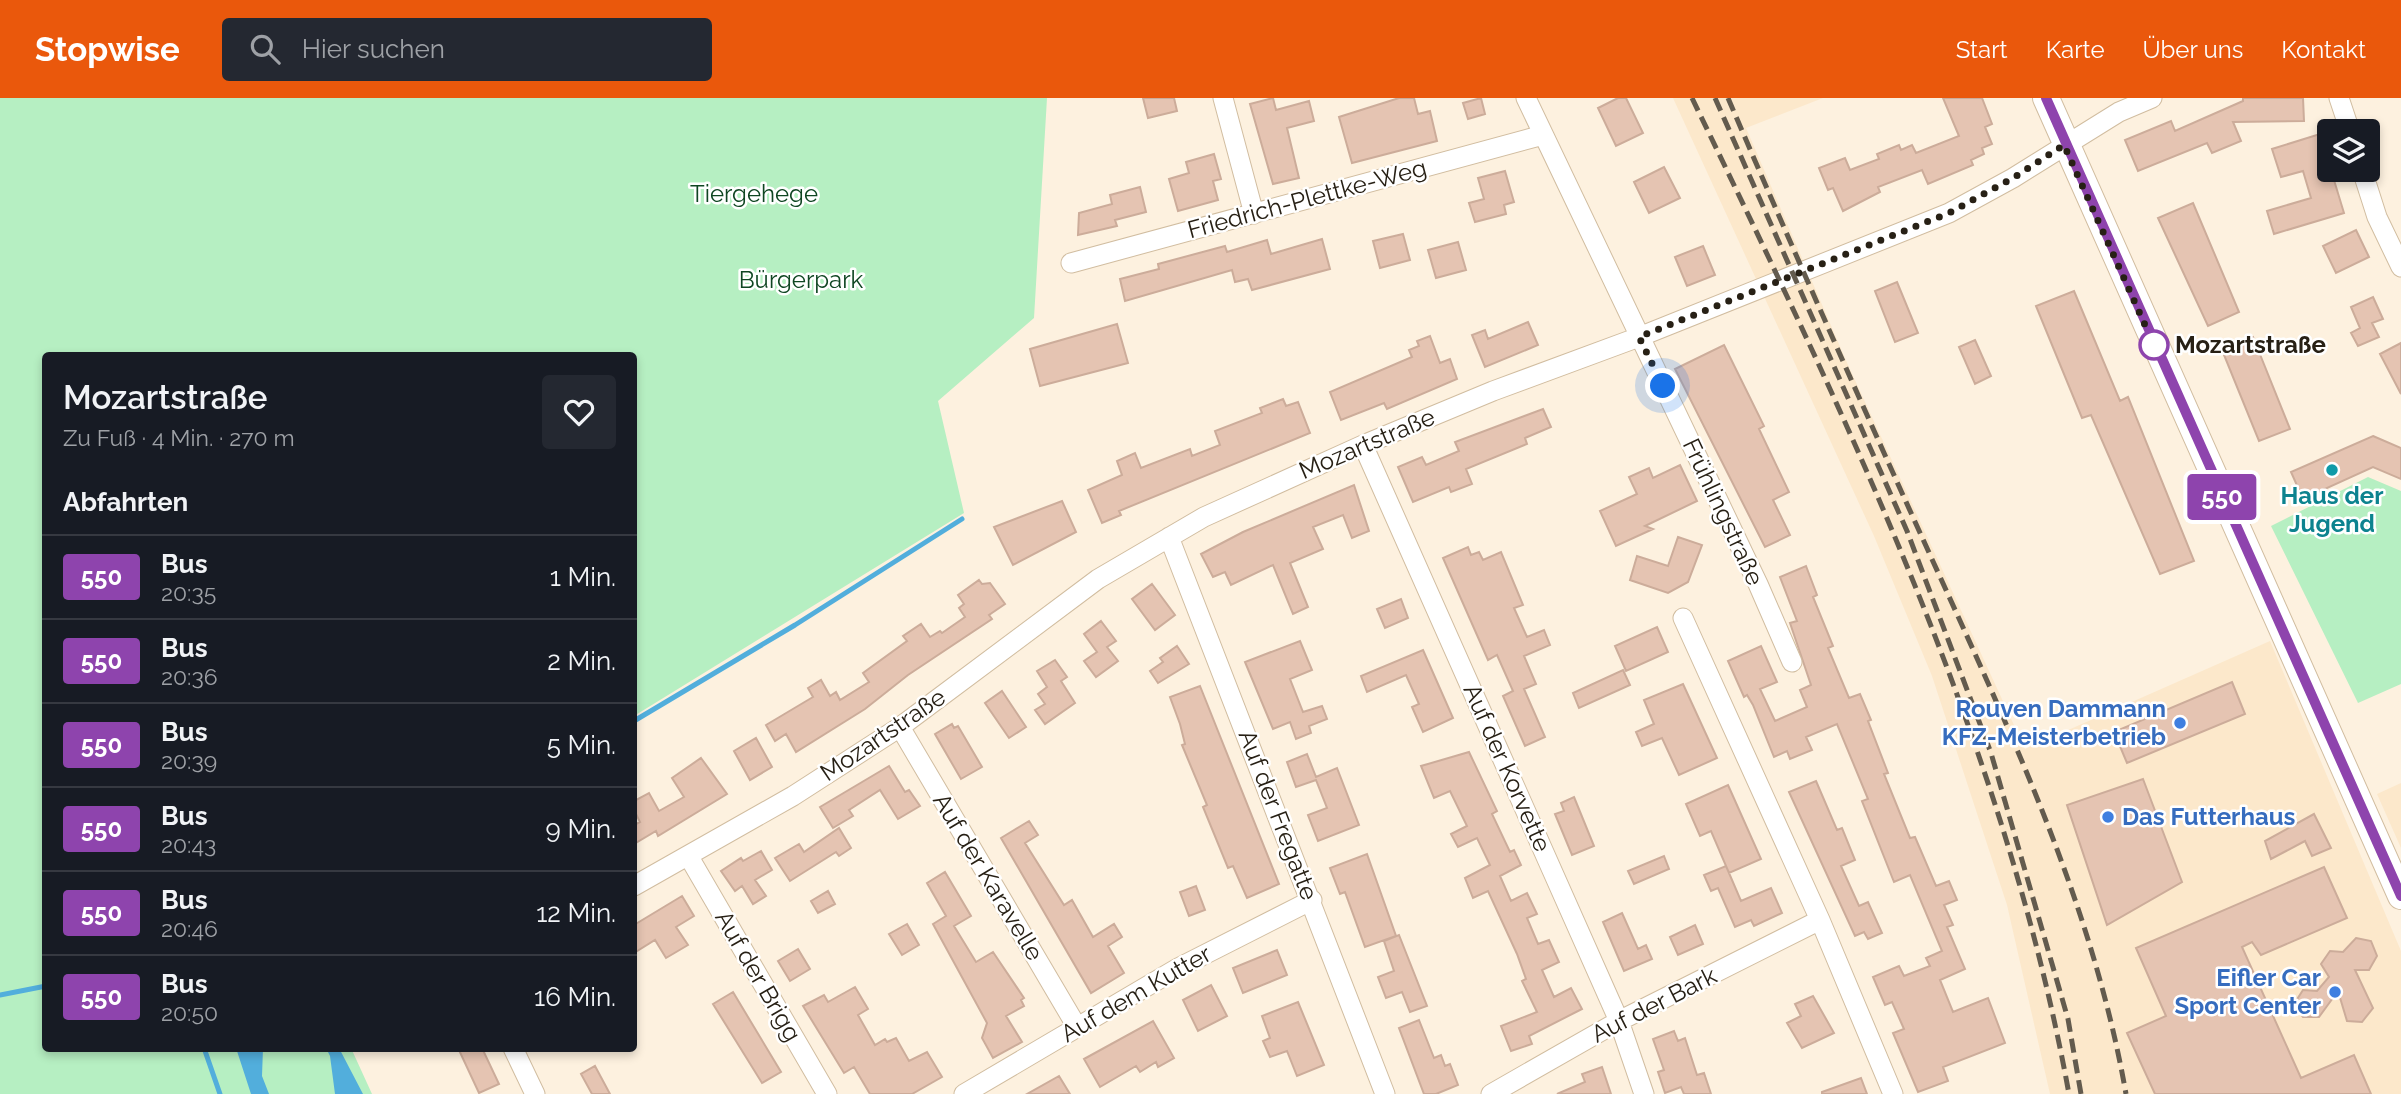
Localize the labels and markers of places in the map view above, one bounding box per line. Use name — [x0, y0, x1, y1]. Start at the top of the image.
marker: Mozartstraße — [2139, 330, 2169, 360]
place label: Mozartstraße — [2175, 330, 2326, 359]
marker: Haus der Jugend — [2324, 462, 2340, 478]
place label: Haus der Jugend — [2280, 481, 2384, 538]
place label: Rouven Dammann KFZ-Meisterbetrieb — [1942, 694, 2166, 751]
marker: Rouven Dammann KFZ-Meisterbetrieb — [2172, 715, 2188, 731]
place label: Das Futterhaus — [2122, 802, 2295, 831]
marker: Das Futterhaus — [2100, 809, 2116, 825]
place label: Eifler Car Sport Center — [2174, 963, 2321, 1020]
marker: Eifler Car Sport Center — [2327, 984, 2343, 1000]

